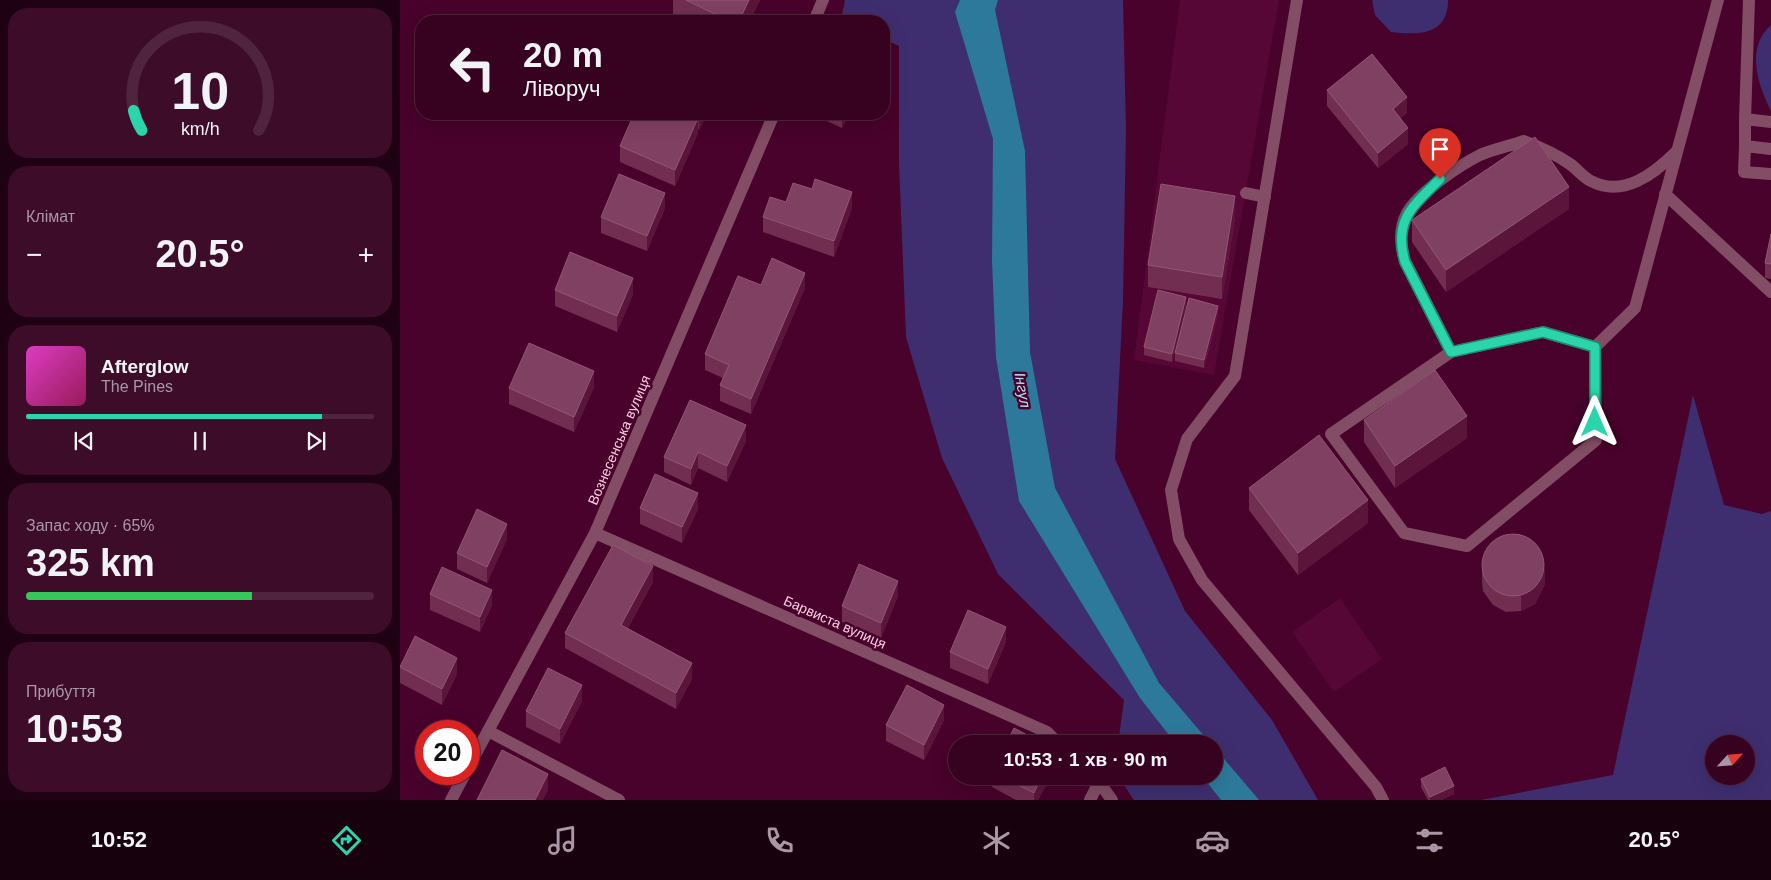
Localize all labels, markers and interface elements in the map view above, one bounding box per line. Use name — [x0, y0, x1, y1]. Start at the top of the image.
icon: left — [440, 35, 505, 100]
text: 20 m — [523, 35, 603, 74]
text: 10 — [171, 62, 229, 120]
text: Ліворуч — [523, 76, 600, 101]
text: km/h — [181, 119, 219, 139]
pin — [1419, 128, 1461, 179]
icon: arrive — [1426, 135, 1454, 163]
text: Клімат — [26, 208, 75, 225]
text: 20.5° — [155, 233, 245, 275]
text: − — [26, 239, 42, 270]
text: + — [358, 239, 374, 270]
text: Afterglow — [101, 356, 189, 377]
water label: Інгул — [1012, 371, 1035, 410]
street label: Вознесенська вулиця — [584, 373, 654, 507]
text: The Pines — [101, 378, 173, 395]
position arrow — [1568, 395, 1620, 447]
icon: previous — [70, 427, 98, 455]
icon: pause — [186, 427, 214, 455]
icon: next — [302, 427, 330, 455]
text: Запас ходу · 65% — [26, 517, 155, 534]
text: 325 km — [26, 542, 155, 584]
street label: Барвиста вулиця — [781, 592, 889, 652]
text: Прибуття — [26, 683, 95, 700]
text: 10:53 — [26, 708, 123, 750]
speed limit sign: 20 — [415, 720, 480, 785]
north arrow — [1705, 735, 1755, 785]
map controls — [1705, 735, 1755, 785]
text: 10:53 · 1 хв · 90 m — [1004, 749, 1167, 770]
icon: directions — [329, 823, 364, 858]
icon: music — [545, 823, 580, 858]
icon: phone — [762, 823, 797, 858]
icon: climate — [979, 823, 1014, 858]
icon: car — [1195, 823, 1230, 858]
icon: filters — [1412, 823, 1447, 858]
text: 10:52 — [91, 827, 147, 852]
text: 20.5° — [1628, 827, 1680, 852]

